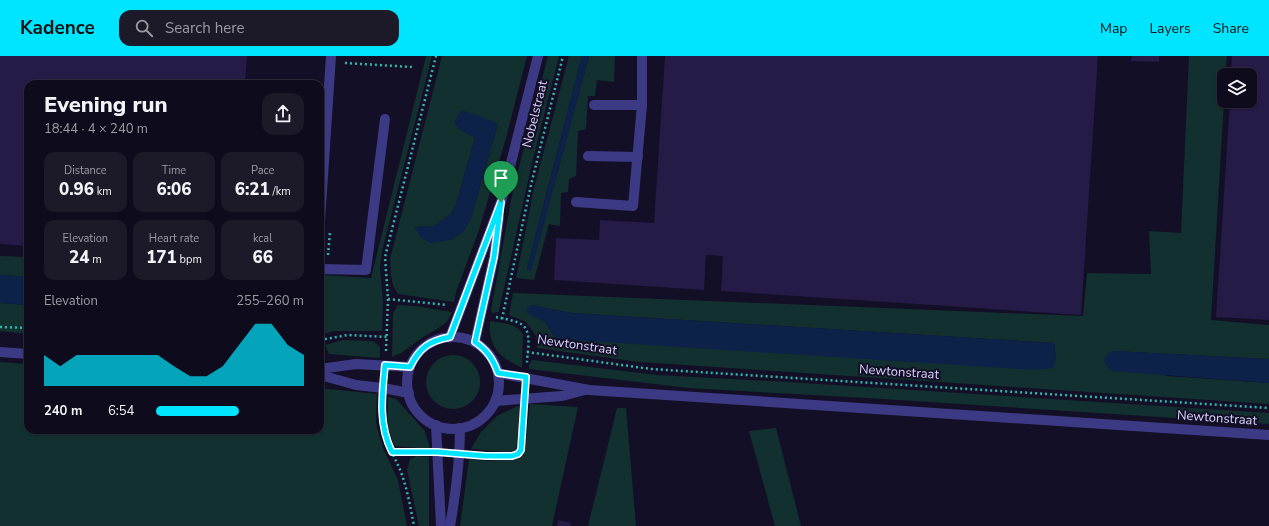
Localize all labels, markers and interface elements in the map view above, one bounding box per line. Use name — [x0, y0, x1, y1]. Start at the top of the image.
search box — [119, 10, 399, 46]
text: Kadence — [20, 15, 95, 41]
icon: search — [133, 17, 155, 39]
text: Search here — [165, 18, 244, 38]
text: Map — [1100, 19, 1127, 38]
text: Layers — [1149, 19, 1191, 38]
text: Share — [1213, 19, 1249, 38]
map controls — [1217, 68, 1257, 108]
button: layers — [1217, 68, 1257, 108]
street label: Nobelstraat — [518, 78, 552, 150]
text: Evening run — [44, 90, 168, 120]
button: share — [262, 93, 304, 135]
text: 18:44 · 4 × 240 m — [44, 120, 148, 138]
pin — [484, 161, 518, 202]
text: Distance — [64, 163, 107, 178]
text: Time — [162, 163, 186, 178]
text: Pace — [251, 163, 274, 178]
icon: arrive — [490, 167, 512, 189]
text: 0.96 — [59, 178, 94, 201]
text: 6:06 — [156, 178, 192, 201]
text: 6:21 — [235, 178, 270, 201]
text: km — [94, 184, 112, 199]
text: /km — [270, 184, 291, 199]
text: Elevation — [63, 231, 108, 246]
text: Heart rate — [149, 231, 199, 246]
text: kcal — [253, 231, 272, 246]
text: 24 — [69, 246, 89, 269]
text: 171 — [146, 246, 177, 269]
text: 66 — [252, 246, 273, 269]
text: m — [89, 252, 102, 267]
text: bpm — [177, 252, 202, 267]
text: Elevation — [44, 292, 98, 310]
text: 255–260 m — [236, 292, 304, 310]
street label: Newtonstraat — [536, 331, 618, 360]
street label: Newtonstraat — [858, 360, 940, 384]
text: 240 m — [44, 402, 82, 420]
text: 6:54 — [108, 402, 134, 420]
street label: Newtonstraat — [1176, 406, 1258, 430]

